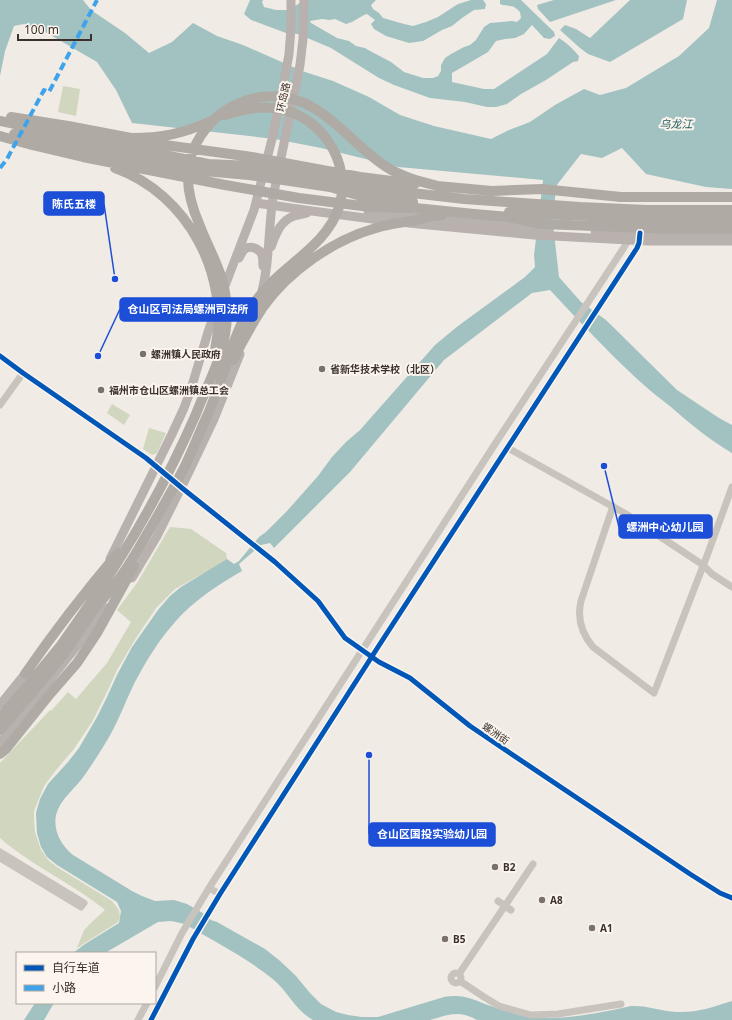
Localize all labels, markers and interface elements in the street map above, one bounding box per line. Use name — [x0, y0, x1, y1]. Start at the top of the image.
scale bar — [18, 16, 91, 42]
text: 100 m — [24, 21, 59, 38]
street label: 环岛路 — [273, 81, 293, 113]
water label: 乌龙江 — [660, 116, 693, 131]
callout: 陈氏五楼 — [44, 192, 104, 215]
text: 陈氏五楼 — [52, 196, 96, 211]
callout: 仓山区司法局螺洲司法所 — [120, 298, 257, 321]
text: 仓山区司法局螺洲司法所 — [128, 301, 249, 316]
place label: 螺洲镇人民政府 — [151, 347, 221, 361]
marker: 螺洲镇人民政府 — [138, 349, 148, 359]
place label: 省新华技术学校（北区） — [330, 362, 440, 376]
marker: 省新华技术学校（北区） — [317, 364, 327, 374]
place label: 福州市仓山区螺洲镇总工会 — [109, 383, 229, 397]
marker: 福州市仓山区螺洲镇总工会 — [96, 385, 106, 395]
callout: 螺洲中心幼儿园 — [619, 515, 712, 538]
text: 螺洲中心幼儿园 — [627, 519, 704, 534]
street label: 螺洲街 — [480, 719, 512, 747]
callout: 仓山区国投实验幼儿园 — [369, 823, 495, 846]
text: 仓山区国投实验幼儿园 — [377, 826, 487, 841]
place label: B2 — [503, 860, 516, 874]
marker: B2 — [490, 862, 500, 872]
place label: A8 — [550, 893, 563, 907]
marker: A8 — [537, 895, 547, 905]
place label: A1 — [600, 921, 613, 935]
marker: A1 — [587, 923, 597, 933]
place label: B5 — [453, 932, 466, 946]
marker: B5 — [440, 934, 450, 944]
legend — [16, 952, 156, 1004]
text: 自行车道 — [52, 959, 100, 976]
text: 小路 — [52, 979, 76, 996]

